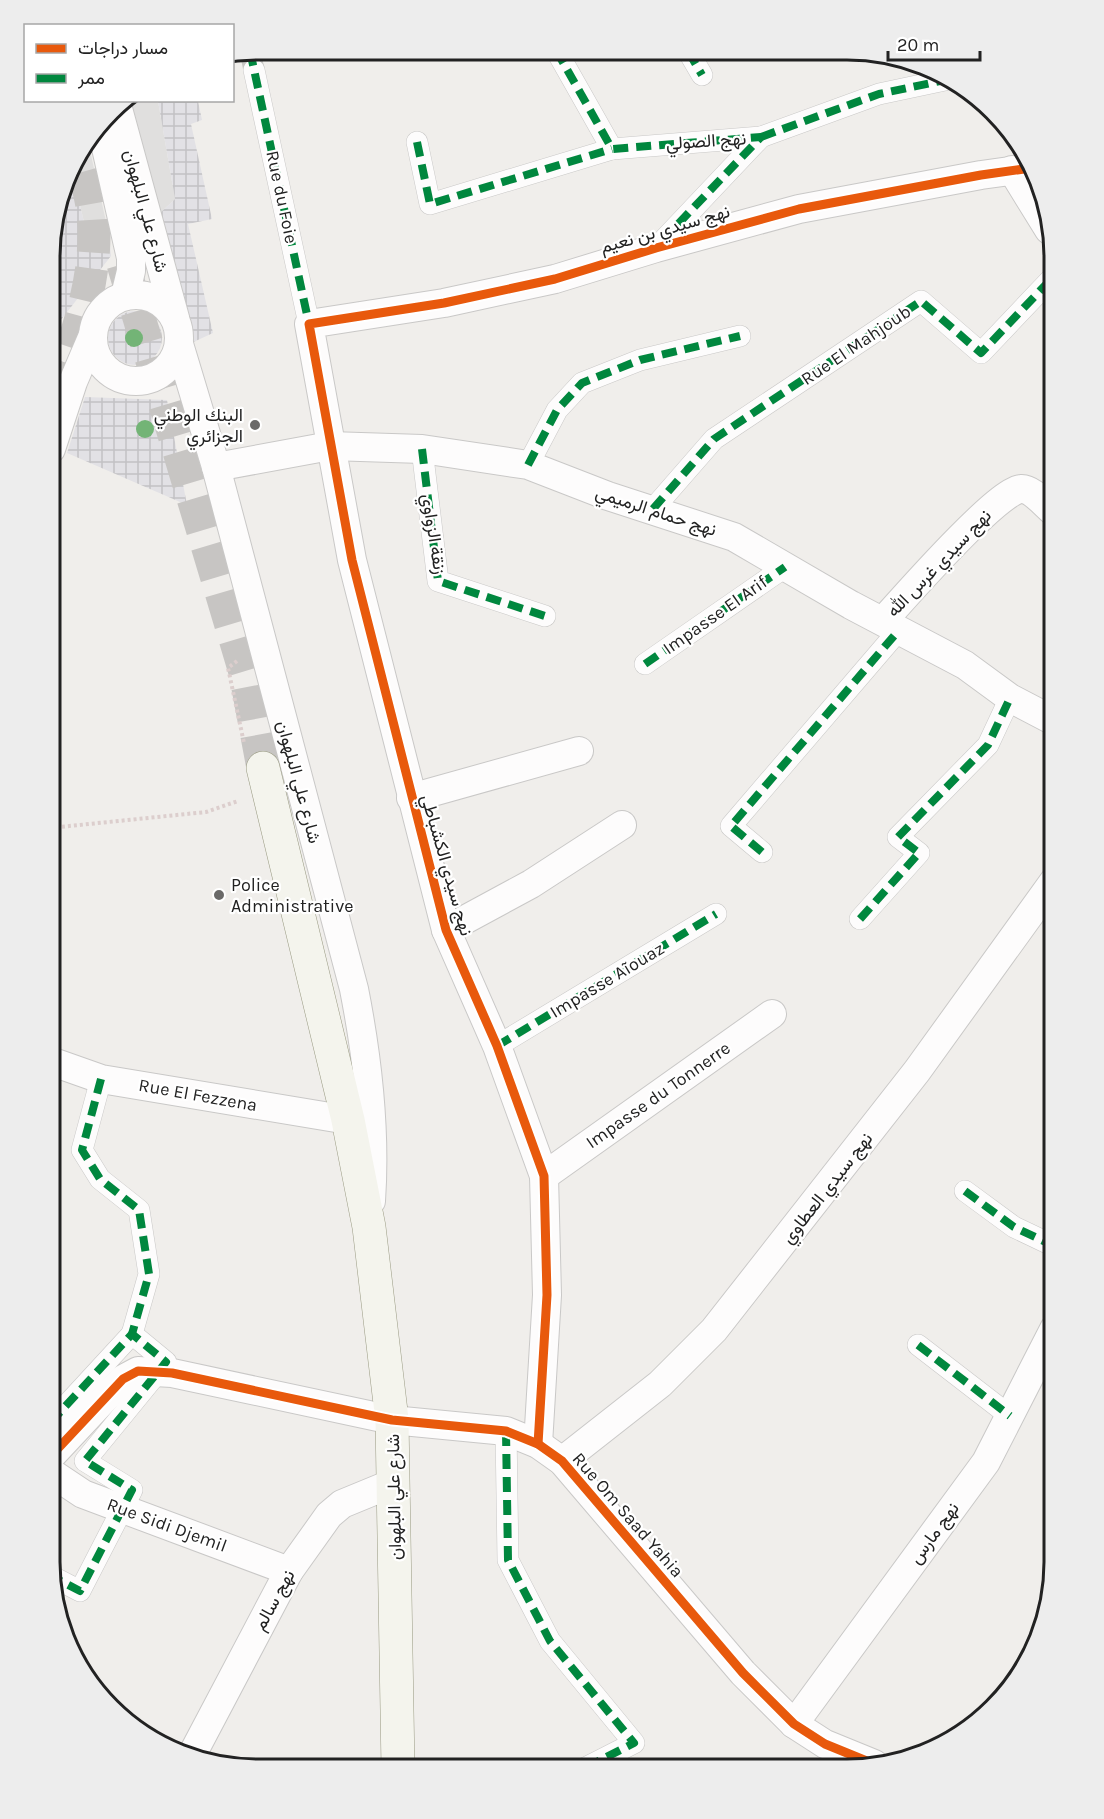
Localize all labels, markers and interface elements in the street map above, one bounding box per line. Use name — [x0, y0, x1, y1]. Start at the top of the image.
legend — [24, 24, 234, 102]
scale bar — [888, 24, 980, 62]
text: 20 m — [897, 34, 939, 56]
text: مسار دراجات — [78, 37, 168, 59]
text: ممر — [77, 67, 105, 89]
street label: نهج الصولي — [665, 127, 747, 159]
street label: شارع علي البلهوان — [115, 147, 173, 276]
street label: Rue du Foie — [261, 148, 303, 246]
street label: نهج سيدي بن نعيم — [598, 200, 734, 262]
street label: Rue El Mahjoub — [797, 300, 915, 390]
place label: البنك الوطني الجزائري — [154, 404, 243, 451]
marker: البنك الوطني الجزائري — [248, 418, 262, 432]
street label: نهج حمام الرميمي — [591, 481, 719, 545]
street label: زنقة الزواوي — [413, 492, 451, 577]
street label: نهج سيدي غرس الله — [882, 505, 999, 624]
street label: Impasse El Arif — [658, 570, 772, 659]
street label: شارع علي البلهوان — [268, 718, 326, 847]
street label: نهج سيدي الكشباطي — [412, 792, 478, 939]
place label: Police Administrative — [231, 874, 354, 917]
marker: Police Administrative — [212, 888, 226, 902]
street label: Impasse Aĩouaz — [546, 937, 668, 1023]
street label: Impasse du Tonnerre — [582, 1037, 734, 1153]
street label: Rue El Fezzena — [137, 1074, 259, 1116]
street label: نهج سيدي العطاوي — [777, 1128, 880, 1251]
street label: شارع علي البلهوان — [382, 1434, 410, 1560]
street label: Rue Om Saad Yahia — [568, 1448, 688, 1582]
street label: Rue Sidi Djemil — [104, 1493, 230, 1557]
street label: نهج مارس — [904, 1498, 965, 1569]
street label: نهج سالم — [248, 1566, 301, 1635]

